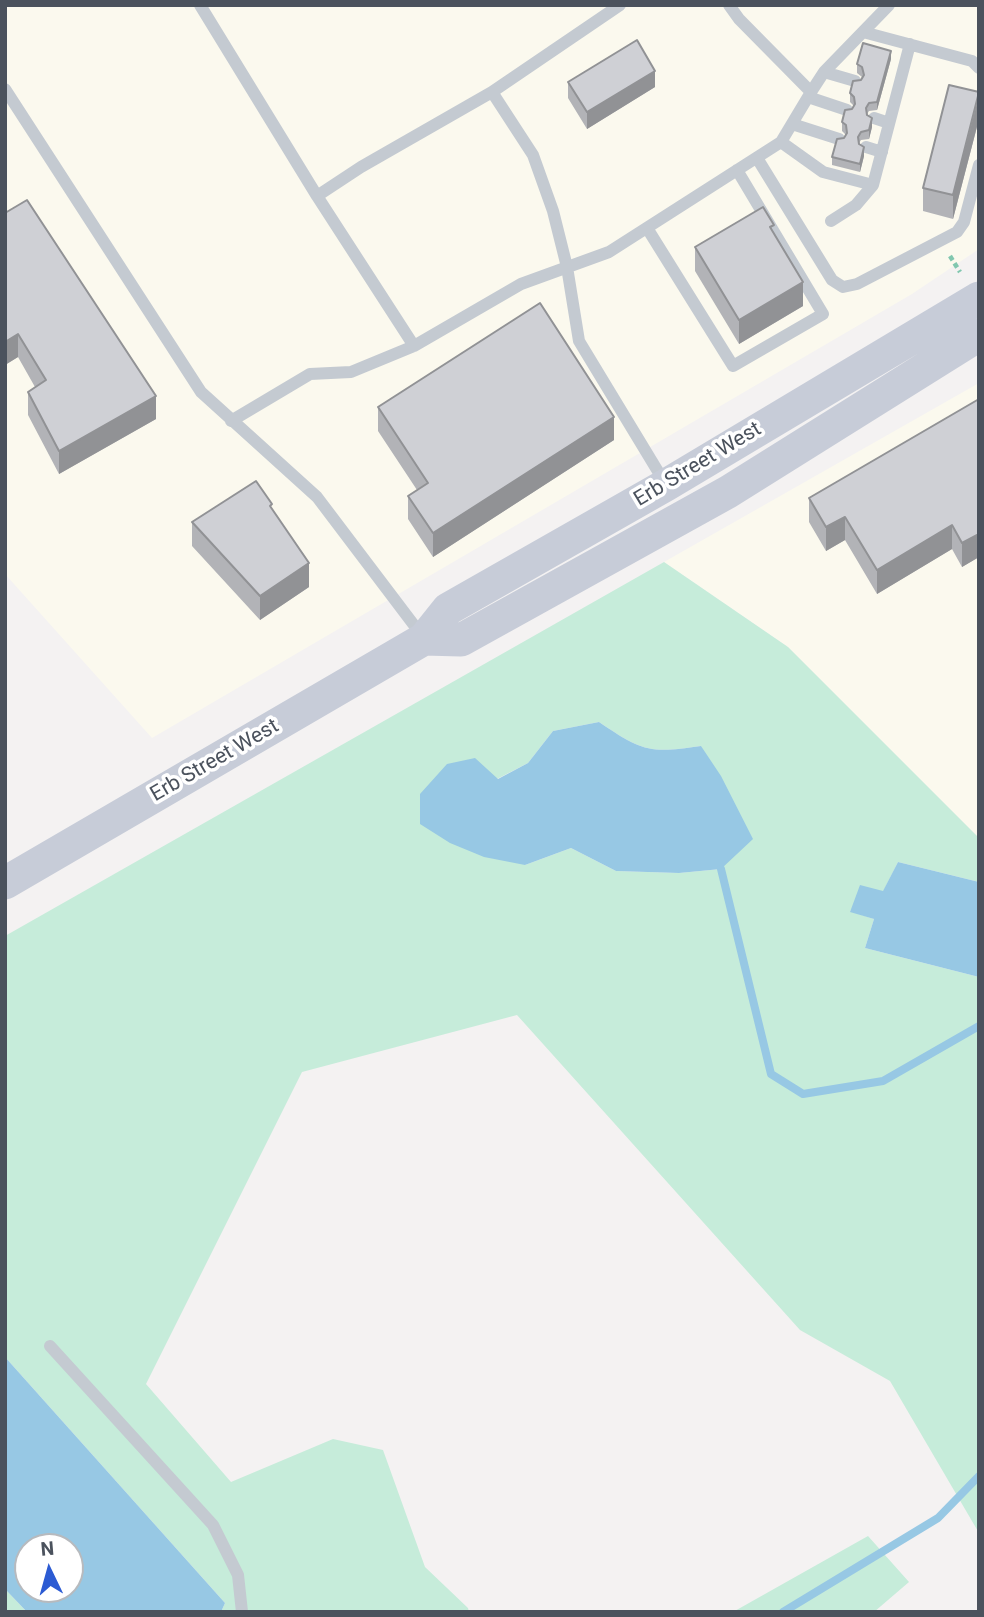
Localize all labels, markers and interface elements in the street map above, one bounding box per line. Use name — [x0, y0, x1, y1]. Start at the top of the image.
street label: Erb Street West — [630, 417, 766, 513]
street label: Erb Street West — [146, 714, 284, 808]
north arrow — [14, 1533, 84, 1603]
text: N — [40, 1537, 55, 1561]

